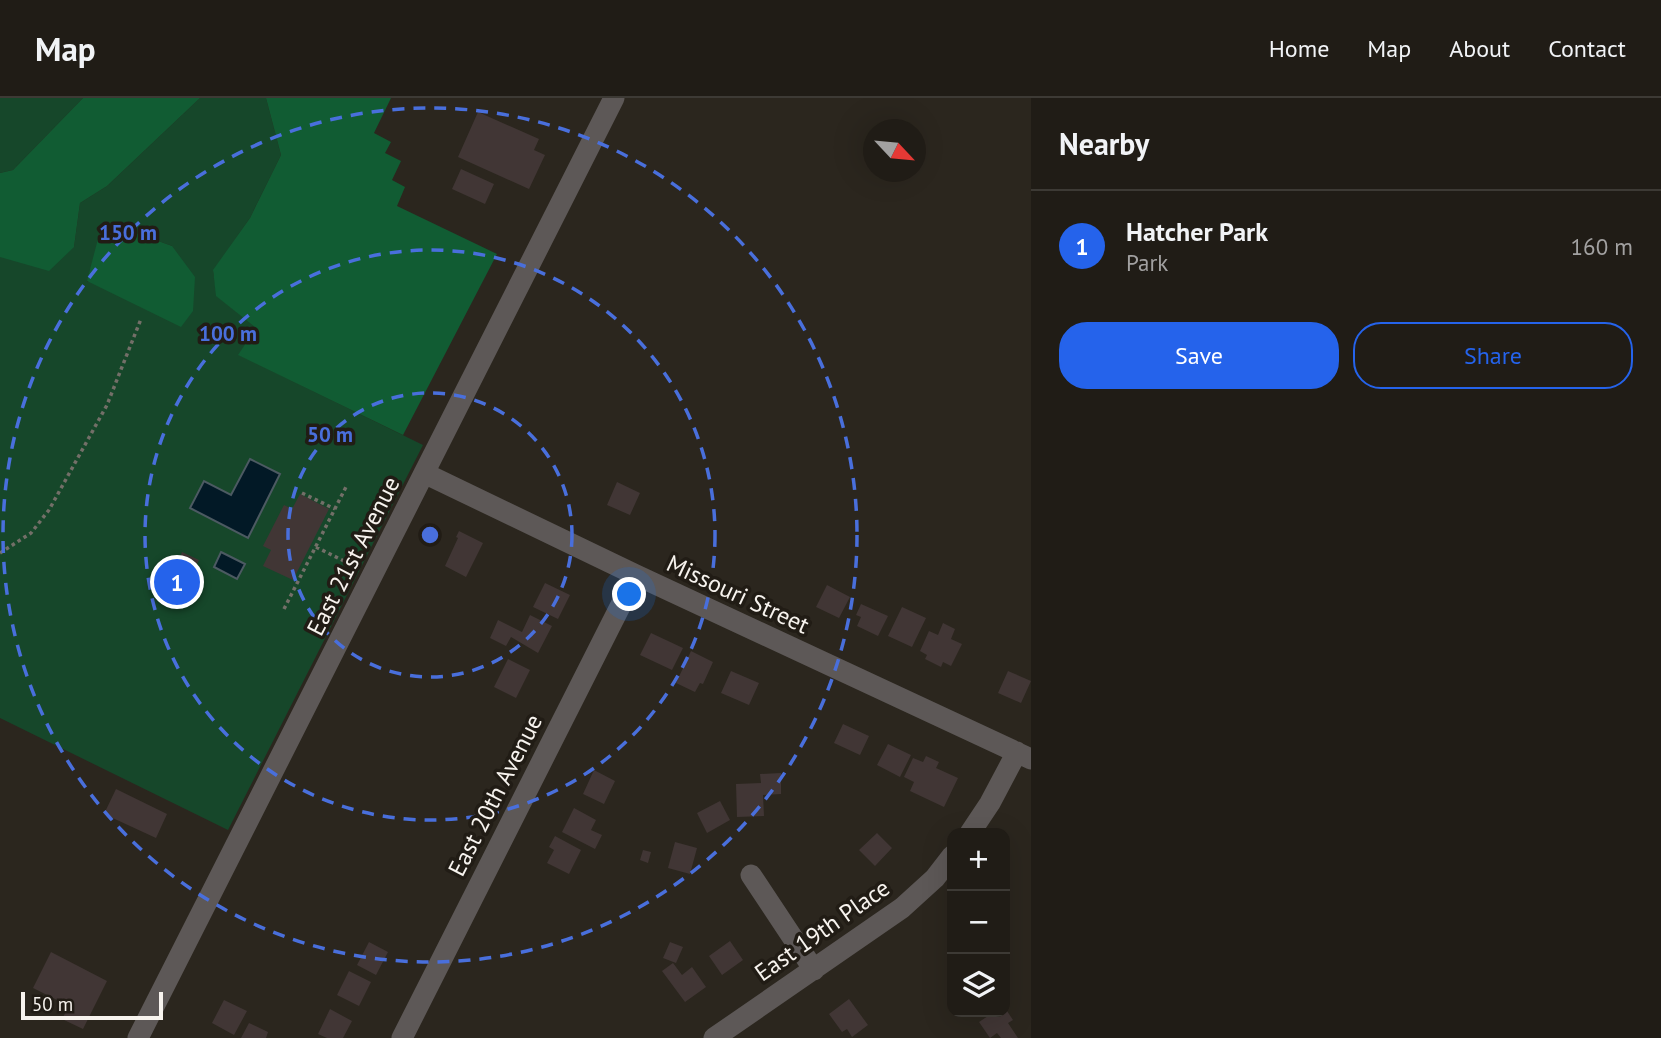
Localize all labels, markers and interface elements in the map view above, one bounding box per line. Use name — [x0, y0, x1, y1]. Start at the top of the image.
text: Map — [35, 27, 96, 70]
text: Home — [1269, 33, 1329, 64]
text: Map — [1367, 33, 1411, 64]
text: About — [1449, 33, 1510, 64]
text: Contact — [1548, 33, 1626, 64]
north arrow — [863, 119, 926, 182]
text: Nearby — [1059, 124, 1149, 163]
text: Hatcher Park — [1126, 215, 1268, 248]
text: 150 m — [99, 219, 157, 246]
text: 1 — [1075, 232, 1089, 261]
text: 160 m — [1571, 232, 1633, 261]
text: Park — [1126, 248, 1168, 277]
text: 100 m — [199, 320, 257, 347]
button: Save — [1059, 322, 1339, 389]
button: Share — [1353, 322, 1633, 389]
text: 50 m — [307, 421, 353, 448]
street label: East 21st Avenue — [300, 471, 406, 641]
centre of rings — [418, 523, 442, 547]
street label: Missouri Street — [662, 547, 814, 641]
pin: 1 — [154, 556, 200, 608]
your location — [612, 577, 646, 611]
street label: East 20th Avenue — [441, 709, 549, 881]
map controls — [947, 828, 1010, 1017]
button: + — [947, 828, 1010, 891]
street label: East 19th Place — [748, 872, 896, 988]
button: − — [947, 891, 1010, 954]
button: layers — [947, 954, 1010, 1017]
scale bar — [21, 989, 163, 1021]
text: 50 m — [32, 992, 73, 1016]

